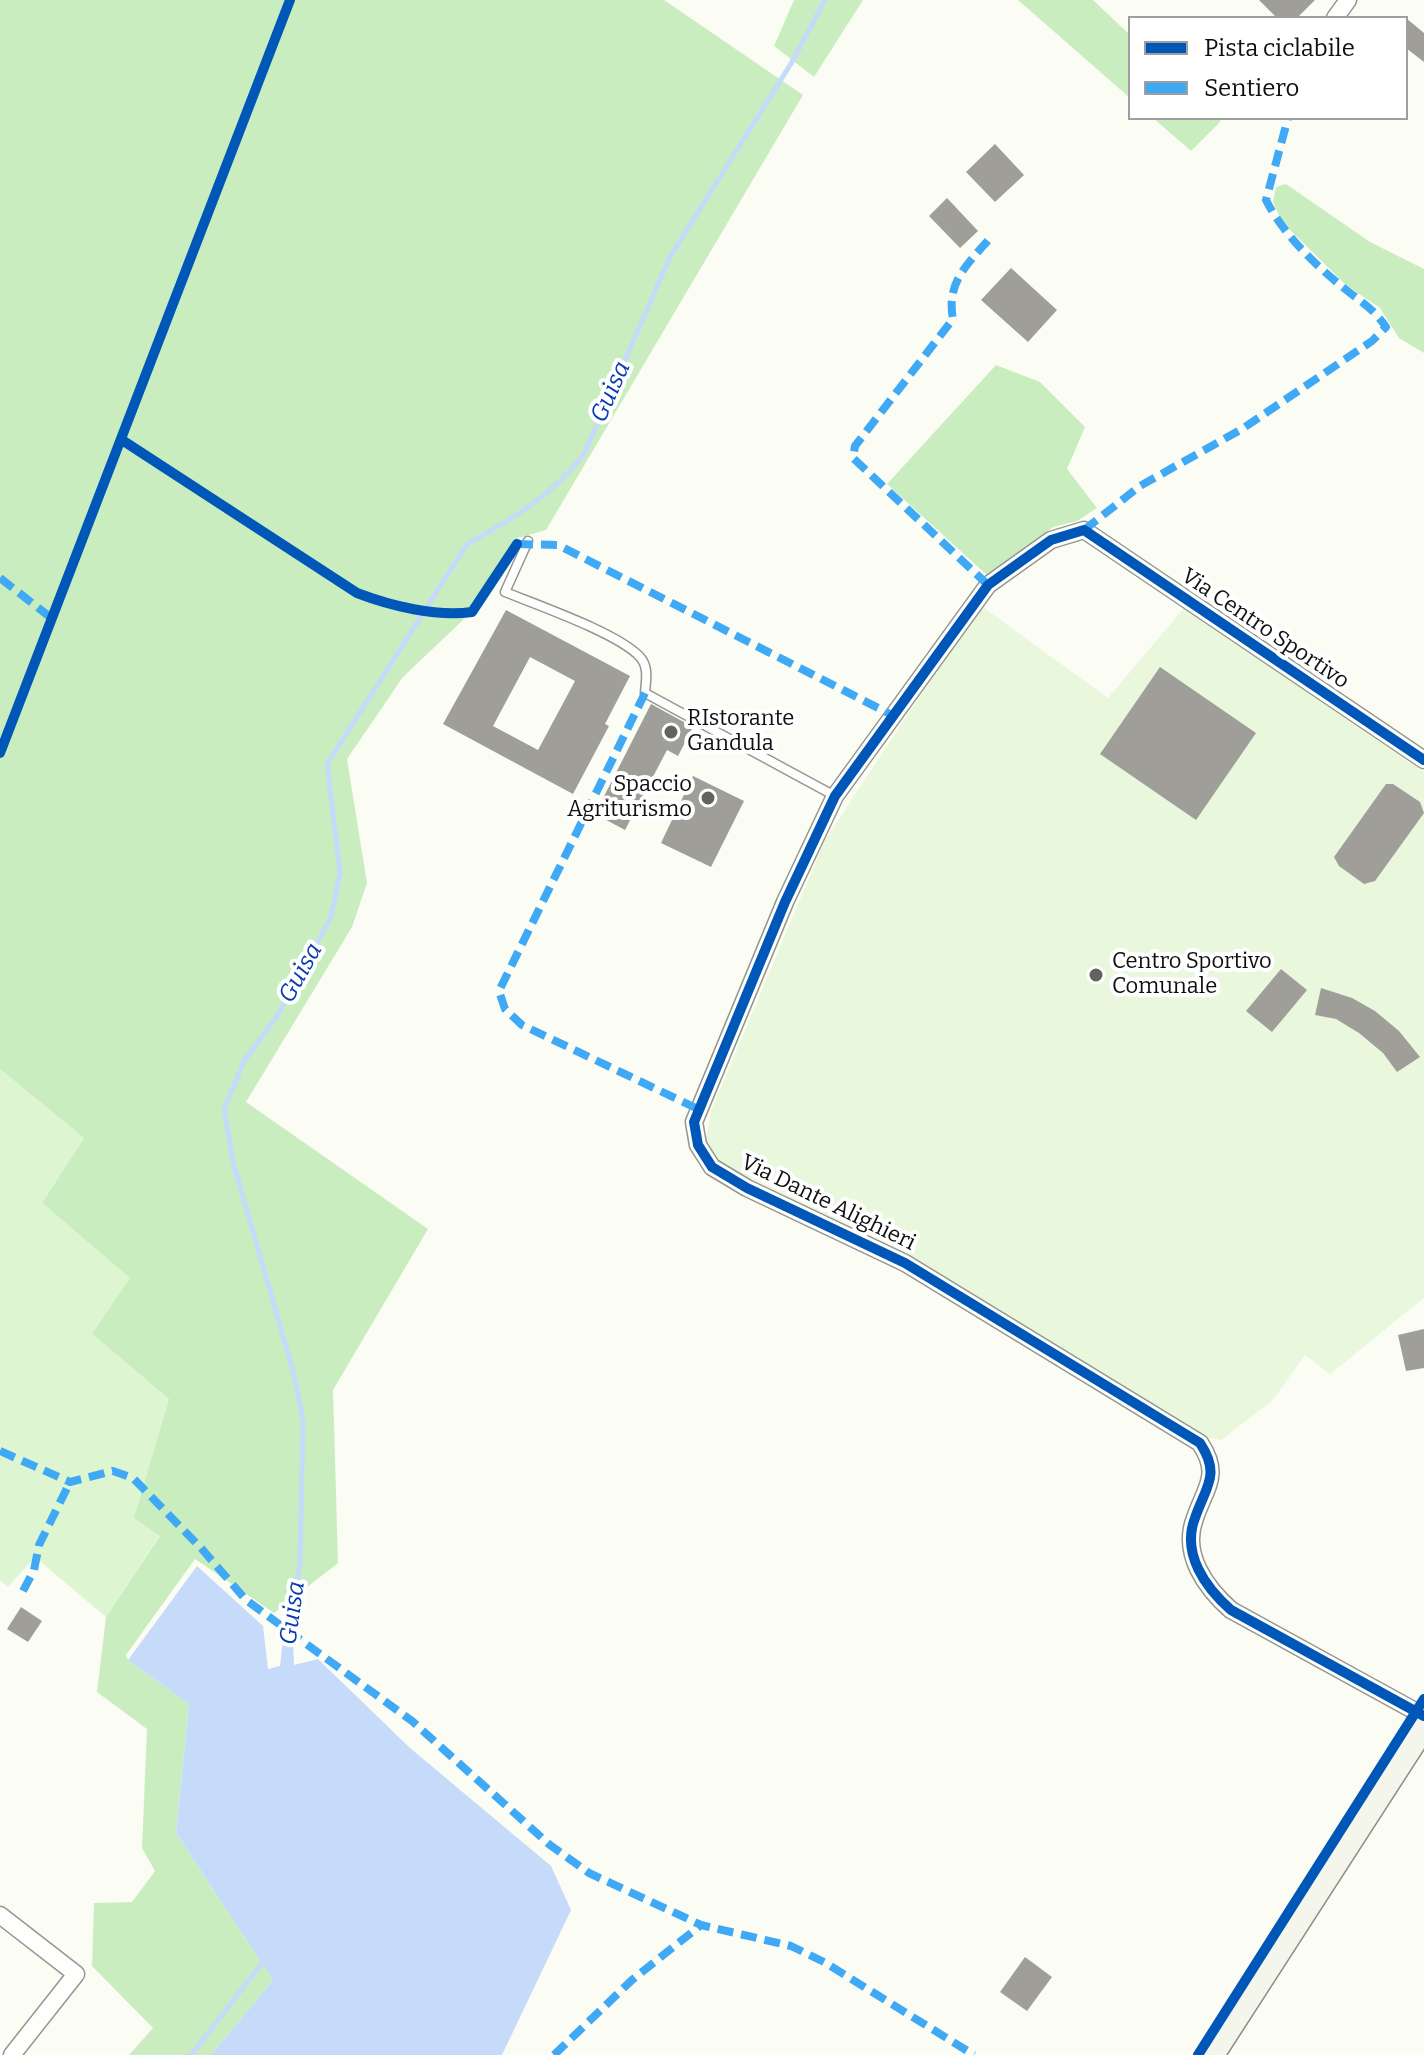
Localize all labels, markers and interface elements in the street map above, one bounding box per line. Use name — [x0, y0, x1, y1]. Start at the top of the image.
legend — [1128, 16, 1408, 120]
text: Pista ciclabile — [1204, 34, 1355, 62]
text: Sentiero — [1204, 74, 1299, 102]
water label: Guisa — [585, 357, 637, 427]
street label: Via Centro Sportivo — [1176, 563, 1354, 695]
place label: RIstorante Gandula — [687, 706, 794, 758]
marker: RIstorante Gandula — [662, 723, 680, 741]
place label: Spaccio Agriturismo — [567, 772, 692, 824]
marker: Spaccio Agriturismo — [699, 789, 717, 807]
water label: Guisa — [273, 938, 329, 1008]
place label: Centro Sportivo Comunale — [1112, 949, 1272, 1000]
marker: Centro Sportivo Comunale — [1087, 966, 1105, 984]
street label: Via Dante Alighieri — [736, 1149, 920, 1257]
water label: Guisa — [274, 1579, 312, 1647]

